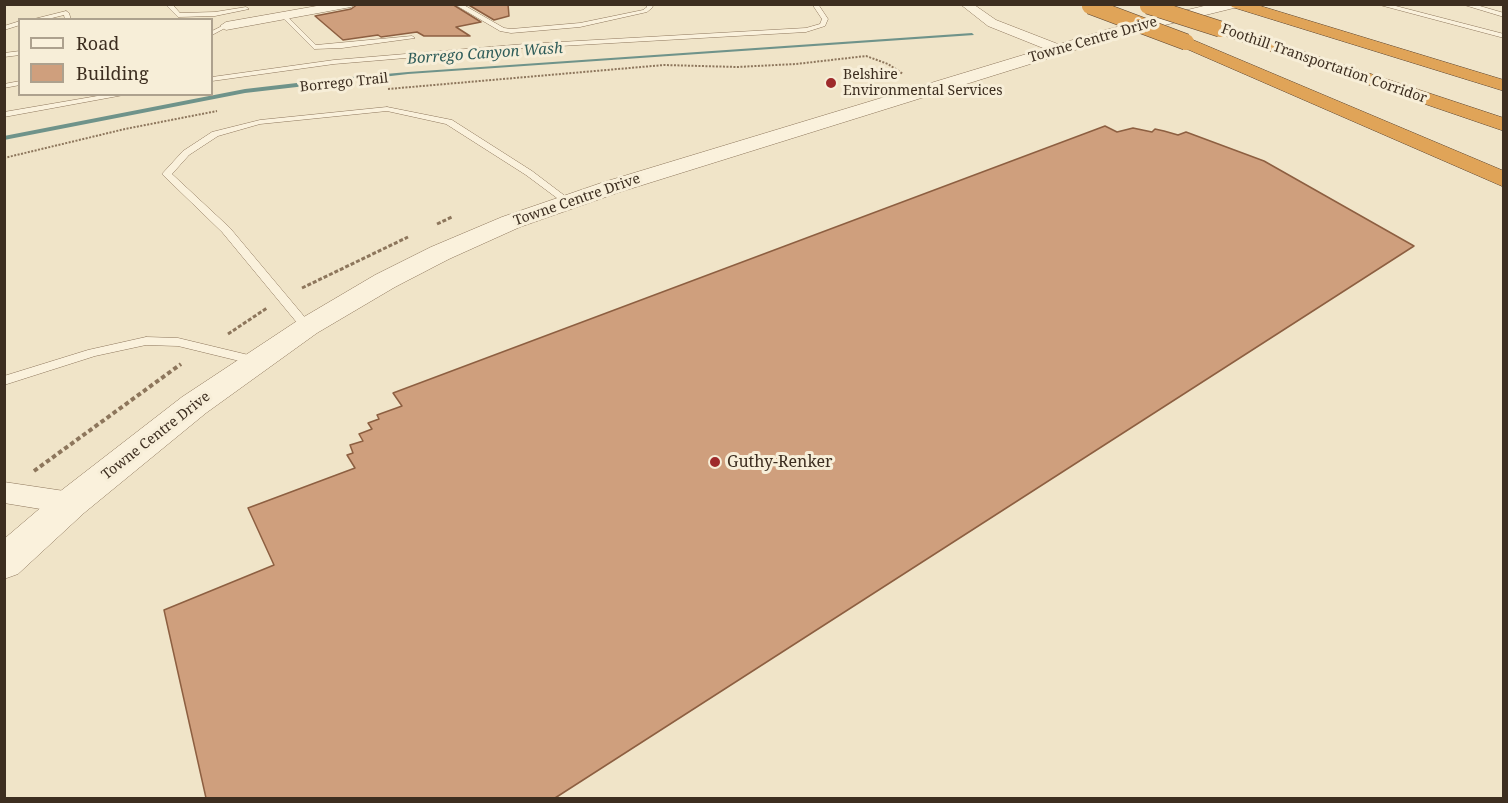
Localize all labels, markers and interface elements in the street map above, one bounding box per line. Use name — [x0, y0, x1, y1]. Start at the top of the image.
street label: Towne Centre Drive — [1027, 14, 1159, 66]
legend — [18, 18, 213, 96]
street label: Foothill Transportation Corridor — [1219, 21, 1429, 107]
text: Road — [76, 31, 119, 55]
water label: Borrego Canyon Wash — [406, 40, 564, 68]
text: Building — [76, 61, 149, 85]
place label: Belshire Environmental Services — [843, 67, 1003, 100]
street label: Borrego Trail — [299, 70, 389, 96]
marker: Belshire Environmental Services — [824, 76, 838, 90]
street label: Towne Centre Drive — [511, 170, 643, 230]
street label: Towne Centre Drive — [99, 388, 213, 484]
place label: Guthy-Renker — [727, 452, 833, 472]
marker: Guthy-Renker — [708, 455, 722, 469]

